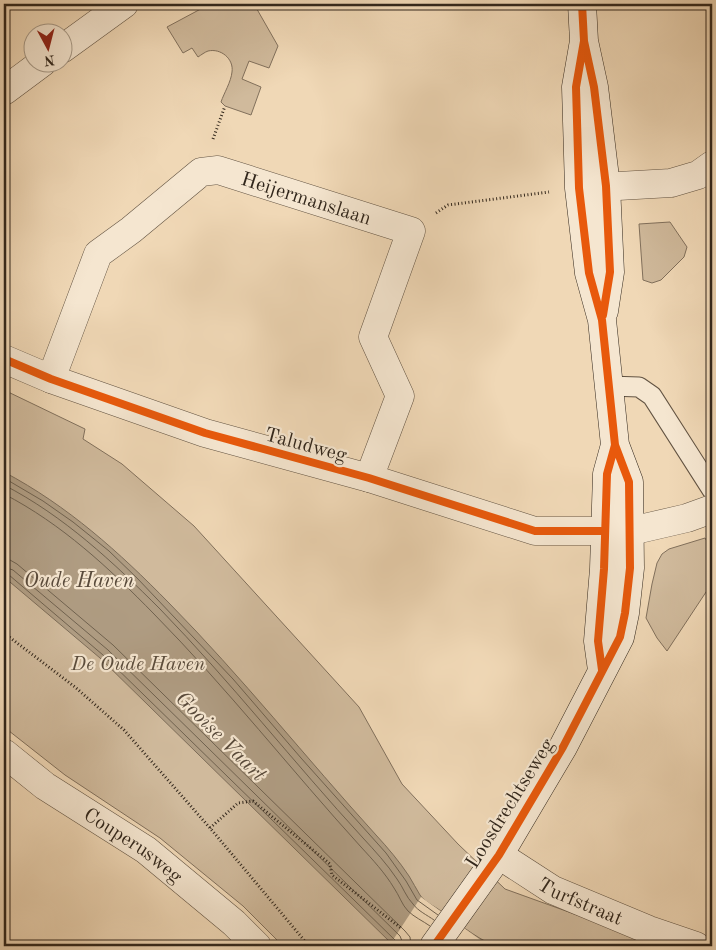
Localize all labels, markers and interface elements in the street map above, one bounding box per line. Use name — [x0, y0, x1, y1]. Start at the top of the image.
north arrow — [22, 22, 72, 72]
text: N — [43, 52, 56, 68]
street label: Heijermanslaan — [238, 170, 373, 230]
street label: Taludweg — [262, 425, 349, 467]
water label: Oude Haven — [24, 571, 134, 592]
park label: De Oude Haven — [70, 655, 205, 675]
water label: Gooise Vaart — [171, 688, 269, 786]
street label: Loosdrechtseweg — [463, 736, 559, 872]
street label: Couperusweg — [80, 805, 186, 888]
street label: Turfstraat — [533, 875, 625, 930]

